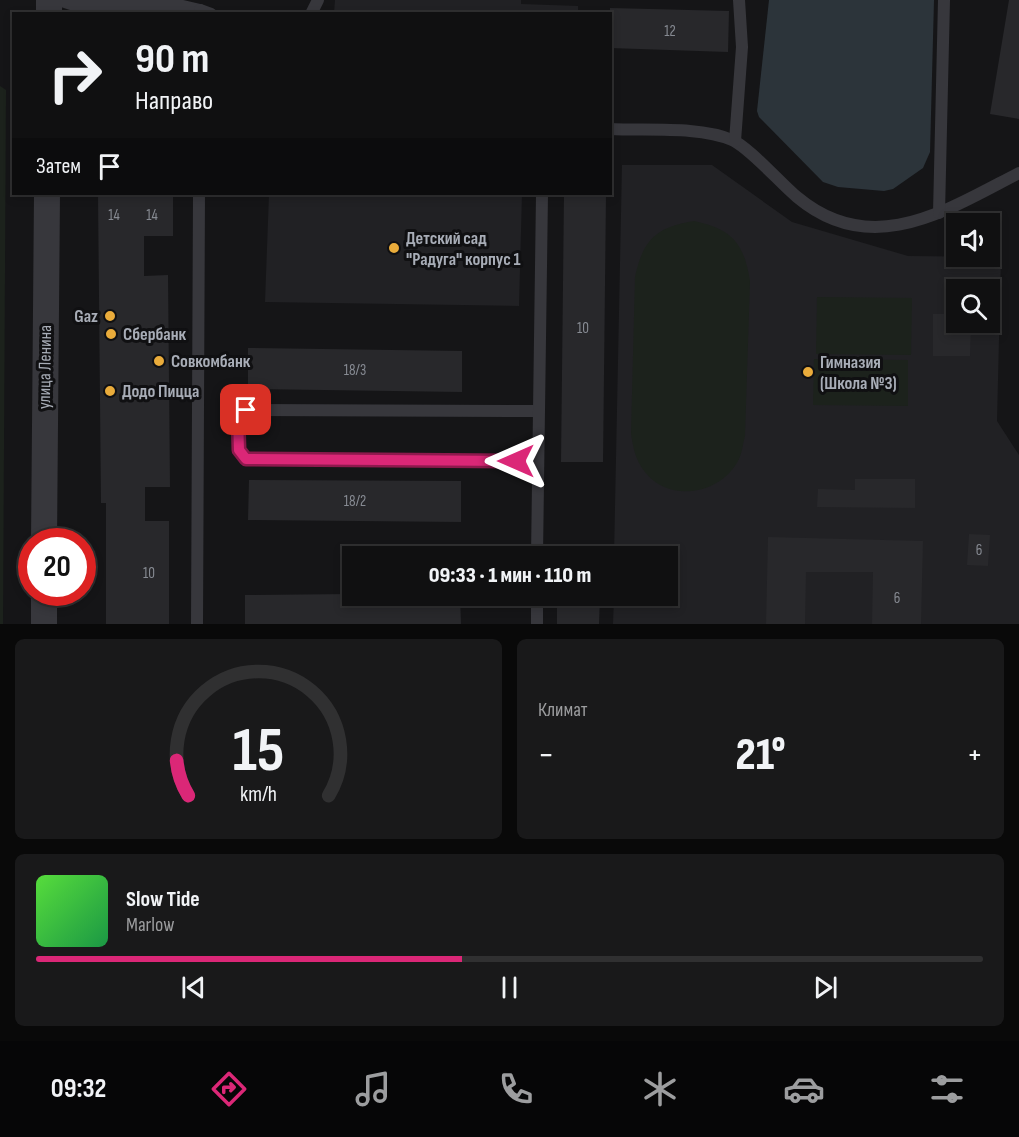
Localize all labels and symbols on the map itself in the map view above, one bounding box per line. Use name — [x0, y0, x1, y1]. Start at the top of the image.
house number: 12 — [664, 22, 676, 41]
house number: 14 — [108, 206, 120, 225]
house number: 14 — [146, 206, 158, 225]
place label: Детский сад "Радуга" корпус 1 — [406, 228, 521, 270]
marker: Детский сад "Радуга" корпус 1 — [387, 241, 401, 255]
place label: Gaz — [74, 306, 98, 327]
marker: Gaz — [103, 309, 117, 323]
house number: 10 — [577, 319, 589, 338]
place label: Сбербанк — [123, 324, 187, 345]
street label: улица Ленина — [34, 325, 56, 409]
marker: Сбербанк — [104, 327, 118, 341]
place label: Совкомбанк — [171, 351, 251, 372]
place label: Гимназия (Школа №3) — [820, 352, 897, 394]
marker: Совкомбанк — [152, 354, 166, 368]
house number: 18/3 — [344, 361, 366, 380]
marker: Гимназия (Школа №3) — [801, 365, 815, 379]
place label: Додо Пицца — [122, 381, 199, 402]
marker: Додо Пицца — [103, 384, 117, 398]
pin — [220, 384, 271, 435]
position arrow — [484, 429, 548, 493]
house number: 18/2 — [344, 492, 366, 511]
speed limit sign: 20 — [18, 528, 96, 606]
house number: 6 — [976, 541, 982, 560]
house number: 10 — [143, 564, 155, 583]
house number: 6 — [894, 589, 900, 608]

